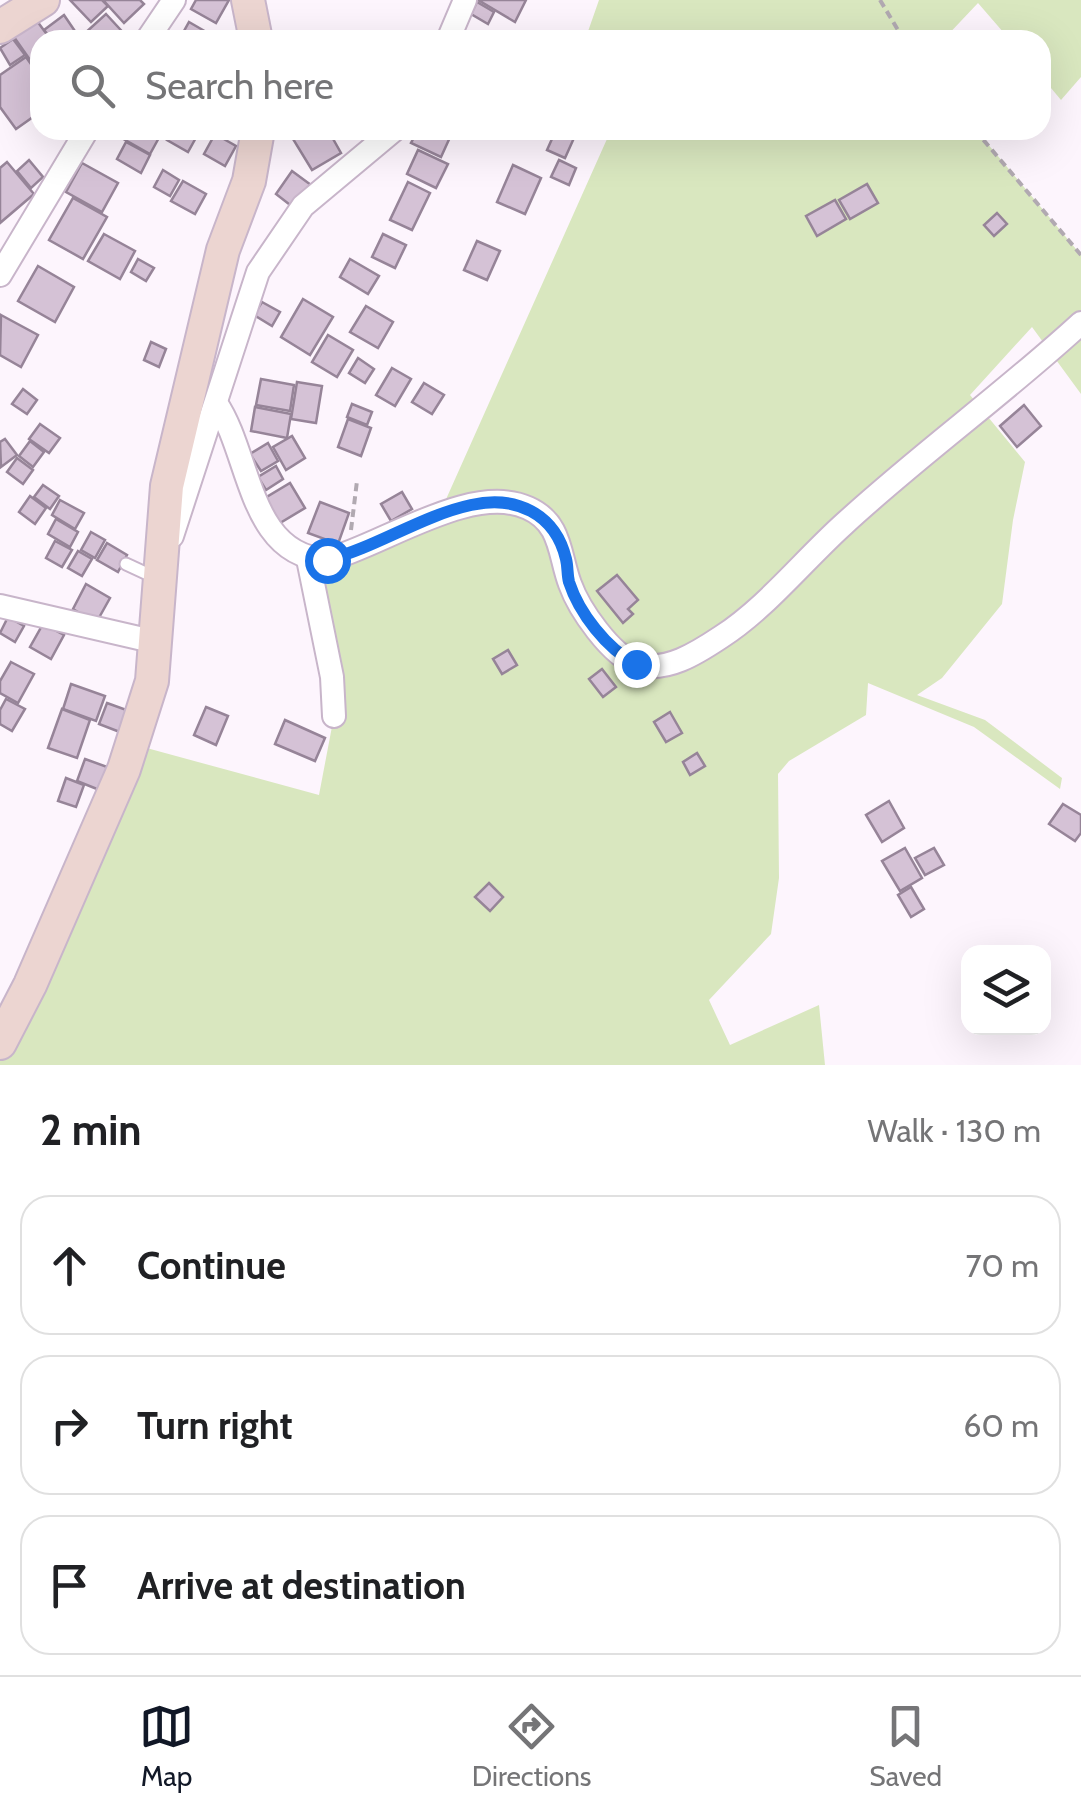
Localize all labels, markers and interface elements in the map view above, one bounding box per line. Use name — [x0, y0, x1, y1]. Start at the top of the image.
search box — [30, 30, 1051, 140]
icon: search — [65, 58, 120, 113]
text: Search here — [145, 62, 334, 109]
route start — [305, 538, 351, 584]
route end — [614, 642, 660, 688]
map controls — [961, 945, 1051, 1035]
button: layers — [961, 945, 1051, 1035]
text: 2 min — [40, 1104, 141, 1156]
text: Walk · 130 m — [867, 1111, 1041, 1150]
icon: ahead — [42, 1238, 97, 1293]
text: Continue — [137, 1242, 286, 1289]
text: 70 m — [966, 1246, 1039, 1285]
icon: right — [42, 1398, 97, 1453]
text: Turn right — [137, 1402, 293, 1449]
text: 60 m — [963, 1406, 1039, 1445]
icon: arrive — [42, 1558, 97, 1613]
text: Arrive at destination — [137, 1562, 466, 1609]
tab: Map — [139, 1699, 194, 1793]
tab: Directions — [472, 1699, 591, 1793]
tab: Saved — [869, 1699, 942, 1793]

